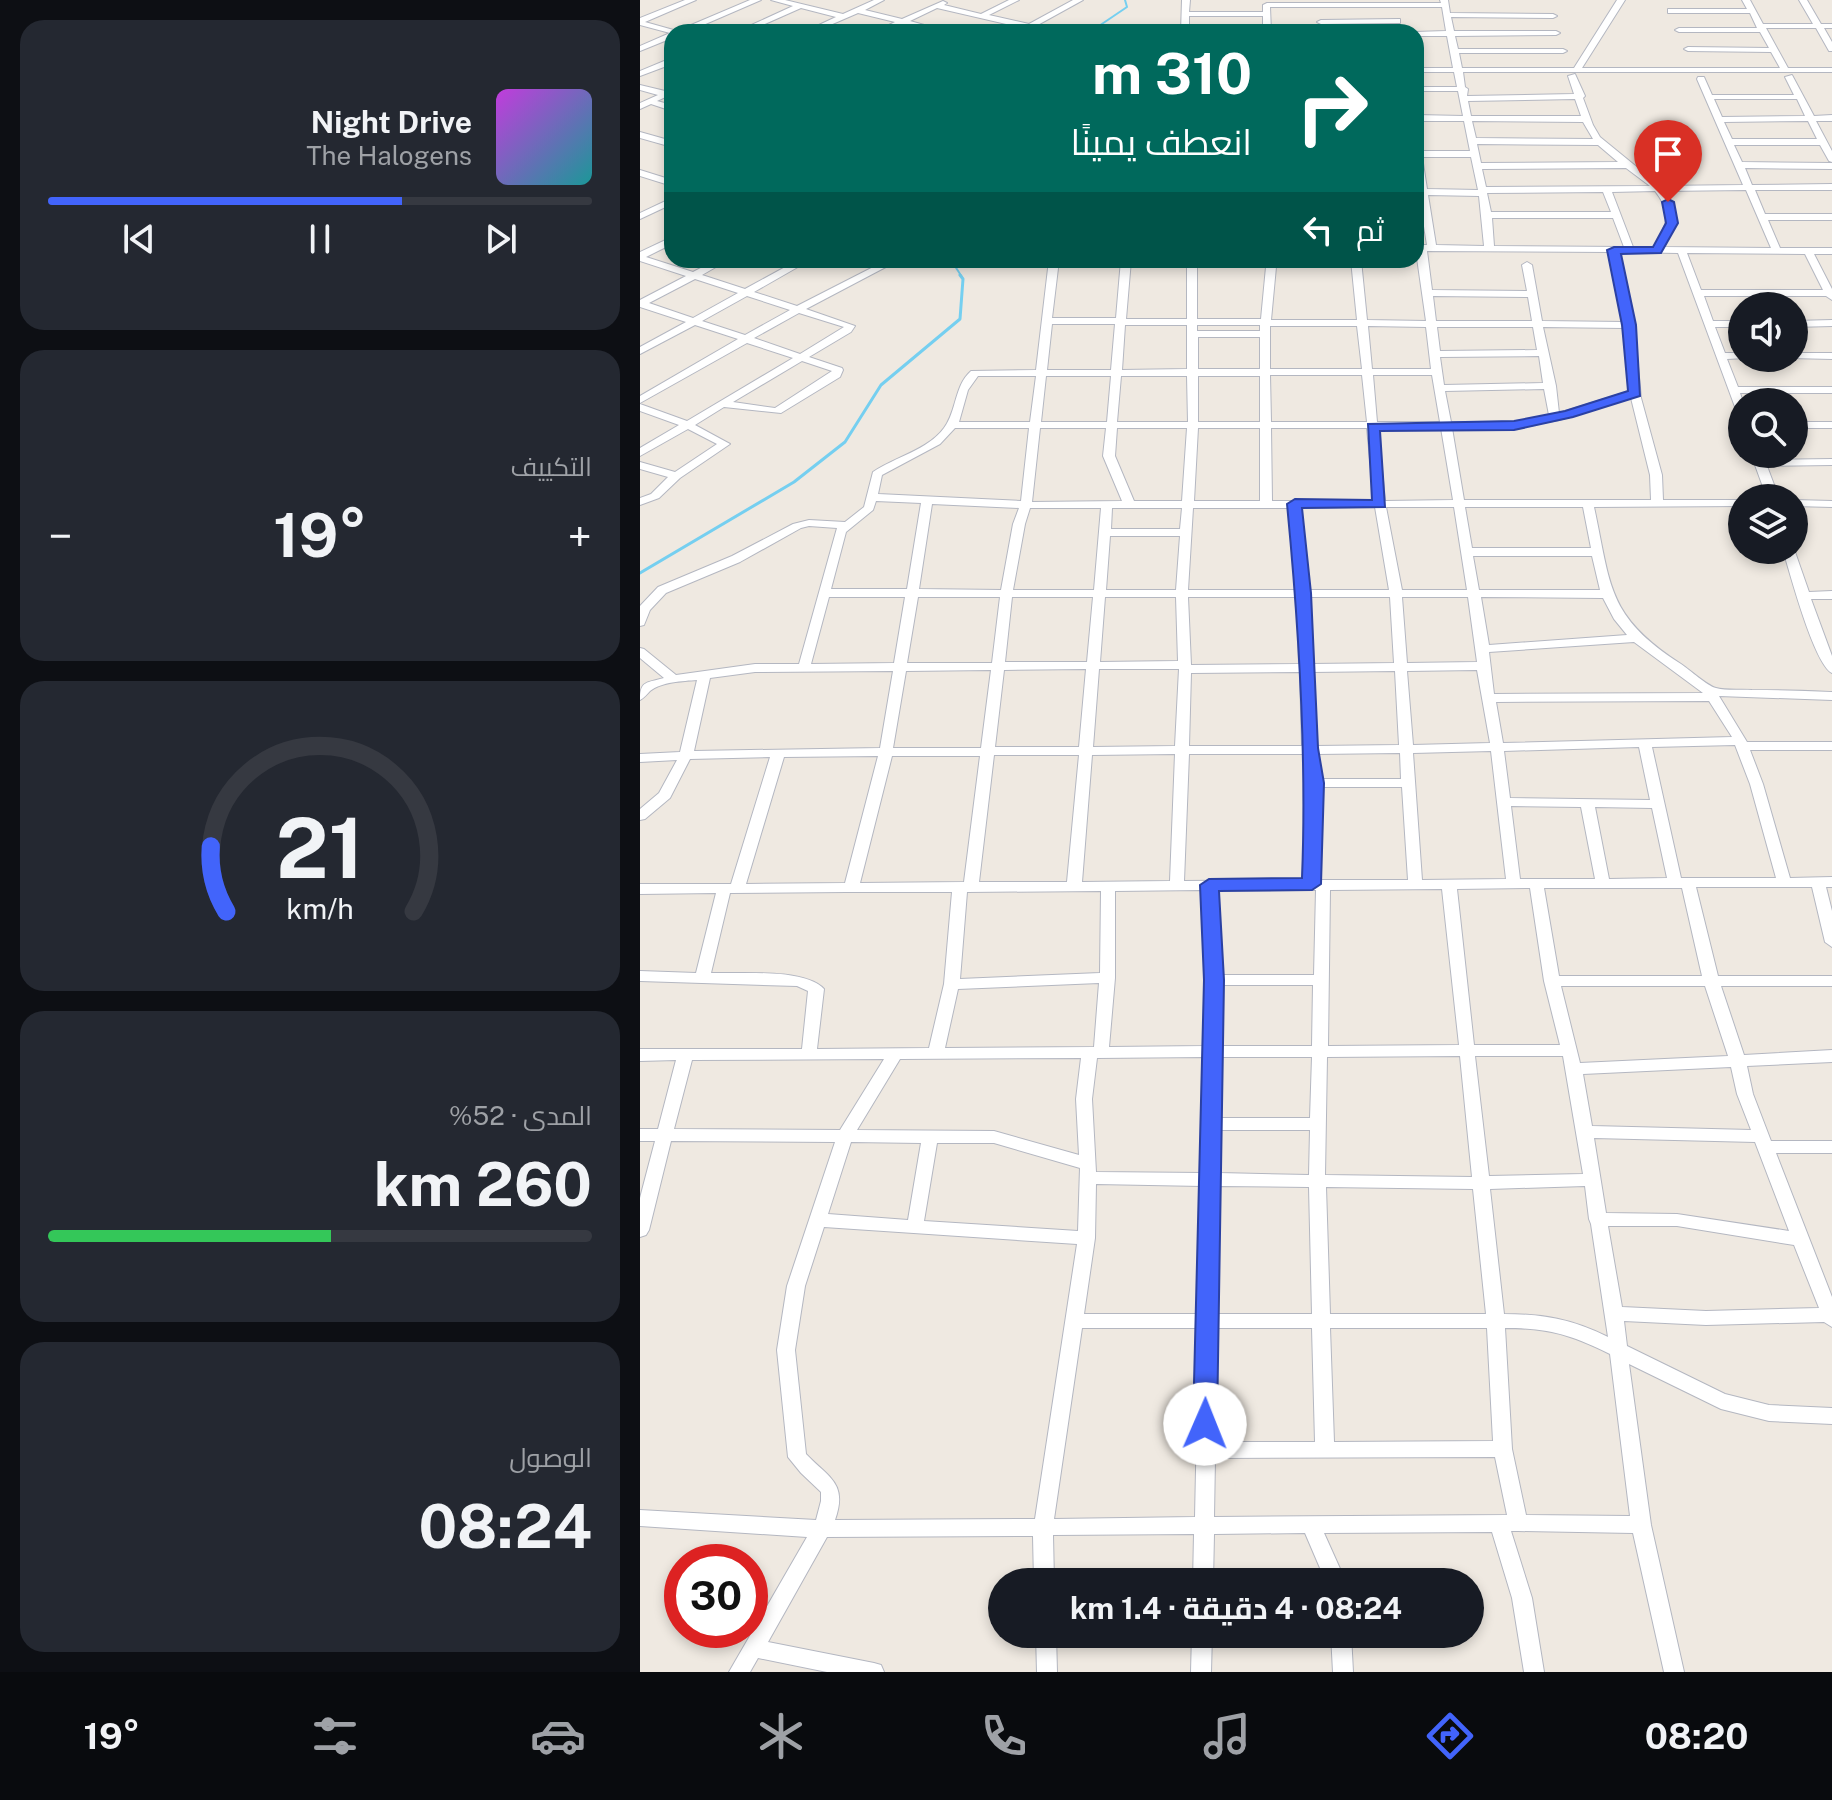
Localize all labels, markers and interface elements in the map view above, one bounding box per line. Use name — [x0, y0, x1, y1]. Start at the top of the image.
text: 310 m — [1092, 41, 1252, 107]
icon: right — [1280, 56, 1384, 160]
text: Night Drive — [311, 104, 472, 140]
pin — [1634, 120, 1702, 202]
text: انعطف يمينًا — [1070, 121, 1252, 163]
icon: arrive — [1646, 132, 1690, 176]
text: The Halogens — [306, 140, 472, 171]
icon: left — [1296, 208, 1340, 252]
text: ثم — [1356, 212, 1384, 248]
icon: previous — [117, 217, 161, 261]
icon: pause — [298, 217, 342, 261]
icon: next — [479, 217, 523, 261]
map controls — [1728, 292, 1808, 564]
button: sound — [1728, 292, 1808, 372]
button: search — [1728, 388, 1808, 468]
text: التكييف — [510, 451, 592, 482]
button: layers — [1728, 484, 1808, 564]
text: 19° — [273, 500, 367, 571]
text: − — [48, 510, 72, 562]
text: + — [568, 510, 592, 562]
text: 21 — [276, 799, 364, 897]
text: km/h — [286, 892, 354, 925]
text: المدى · 52% — [449, 1100, 592, 1131]
text: 260 km — [374, 1149, 592, 1220]
position arrow — [1163, 1382, 1247, 1466]
text: الوصول — [509, 1442, 592, 1473]
text: 08:24 — [418, 1491, 592, 1562]
speed limit sign: 30 — [664, 1544, 768, 1648]
text: 08:24 · 4 دقيقة · 1.4 km — [1070, 1590, 1402, 1626]
icon: filters — [307, 1708, 363, 1764]
icon: car — [530, 1708, 586, 1764]
icon: climate — [753, 1708, 809, 1764]
icon: phone — [976, 1708, 1032, 1764]
icon: music — [1199, 1708, 1255, 1764]
icon: directions — [1422, 1708, 1478, 1764]
text: 19° — [84, 1715, 140, 1757]
text: 08:20 — [1645, 1715, 1749, 1757]

